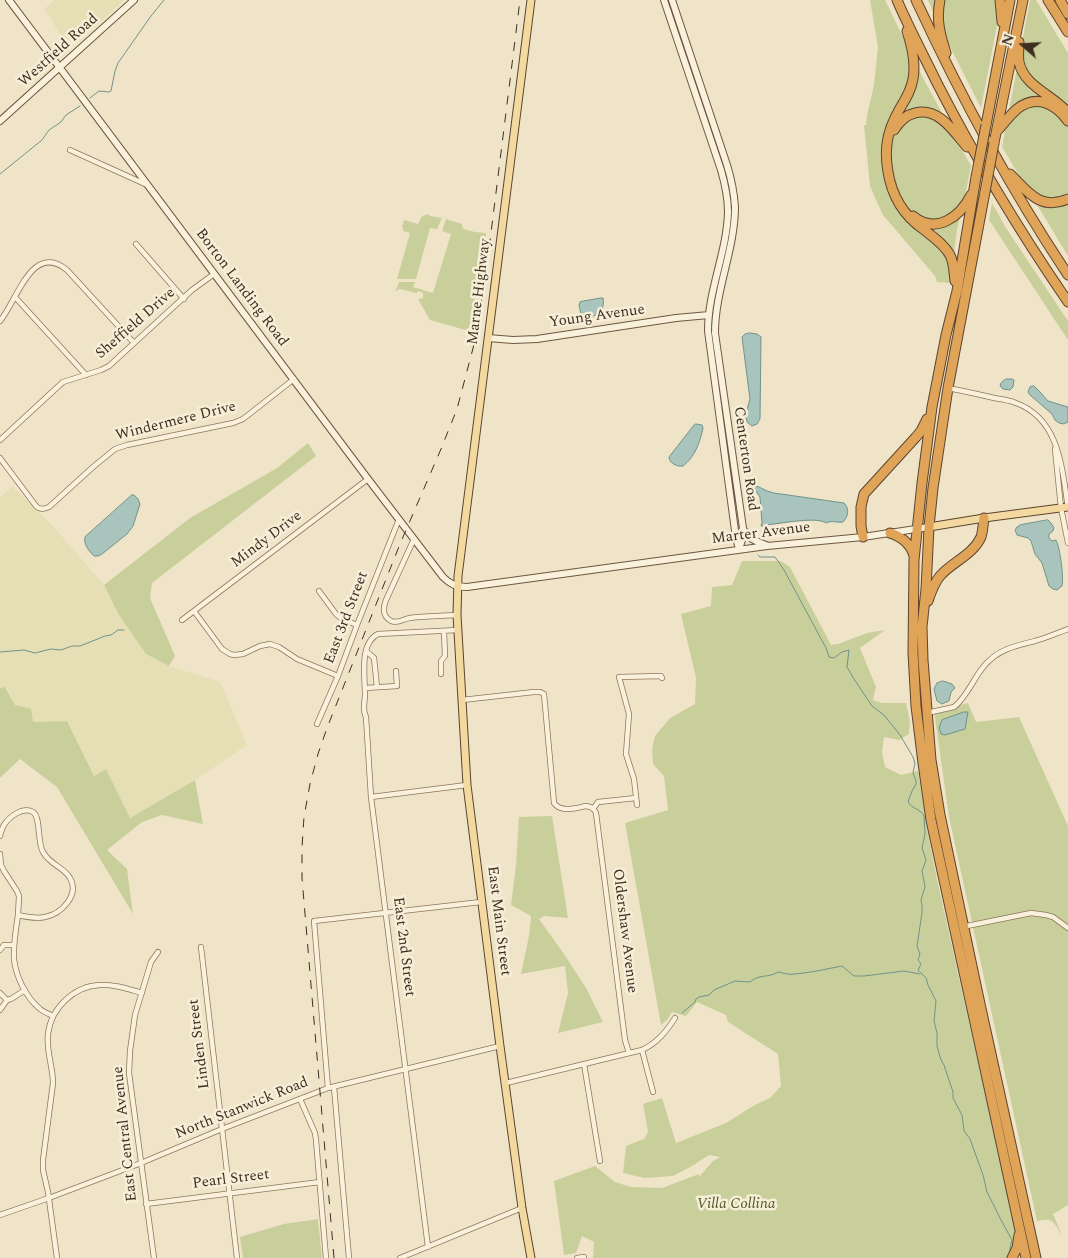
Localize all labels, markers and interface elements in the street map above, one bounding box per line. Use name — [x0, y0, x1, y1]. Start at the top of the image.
street label: Westfield Road — [16, 11, 102, 91]
north arrow — [998, 20, 1048, 70]
text: N — [997, 31, 1020, 49]
street label: Borton Landing Road — [191, 225, 291, 351]
street label: Marne Highway — [465, 238, 495, 346]
street label: Sheffield Drive — [93, 285, 179, 363]
street label: Young Avenue — [548, 301, 646, 333]
street label: Windermere Drive — [114, 398, 238, 446]
street label: Centerton Road — [729, 406, 761, 512]
street label: Mindy Drive — [228, 508, 306, 572]
street label: Marter Avenue — [711, 519, 811, 549]
street label: East 3rd Street — [321, 569, 373, 667]
street label: East Main Street — [482, 865, 514, 977]
street label: Oldershaw Avenue — [607, 868, 641, 994]
street label: East 2nd Street — [388, 896, 418, 998]
street label: Linden Street — [186, 998, 214, 1090]
street label: East Central Avenue — [110, 1065, 142, 1203]
street label: North Stanwick Road — [173, 1074, 311, 1144]
street label: Pearl Street — [191, 1166, 271, 1194]
park label: Villa Collina — [697, 1196, 775, 1214]

